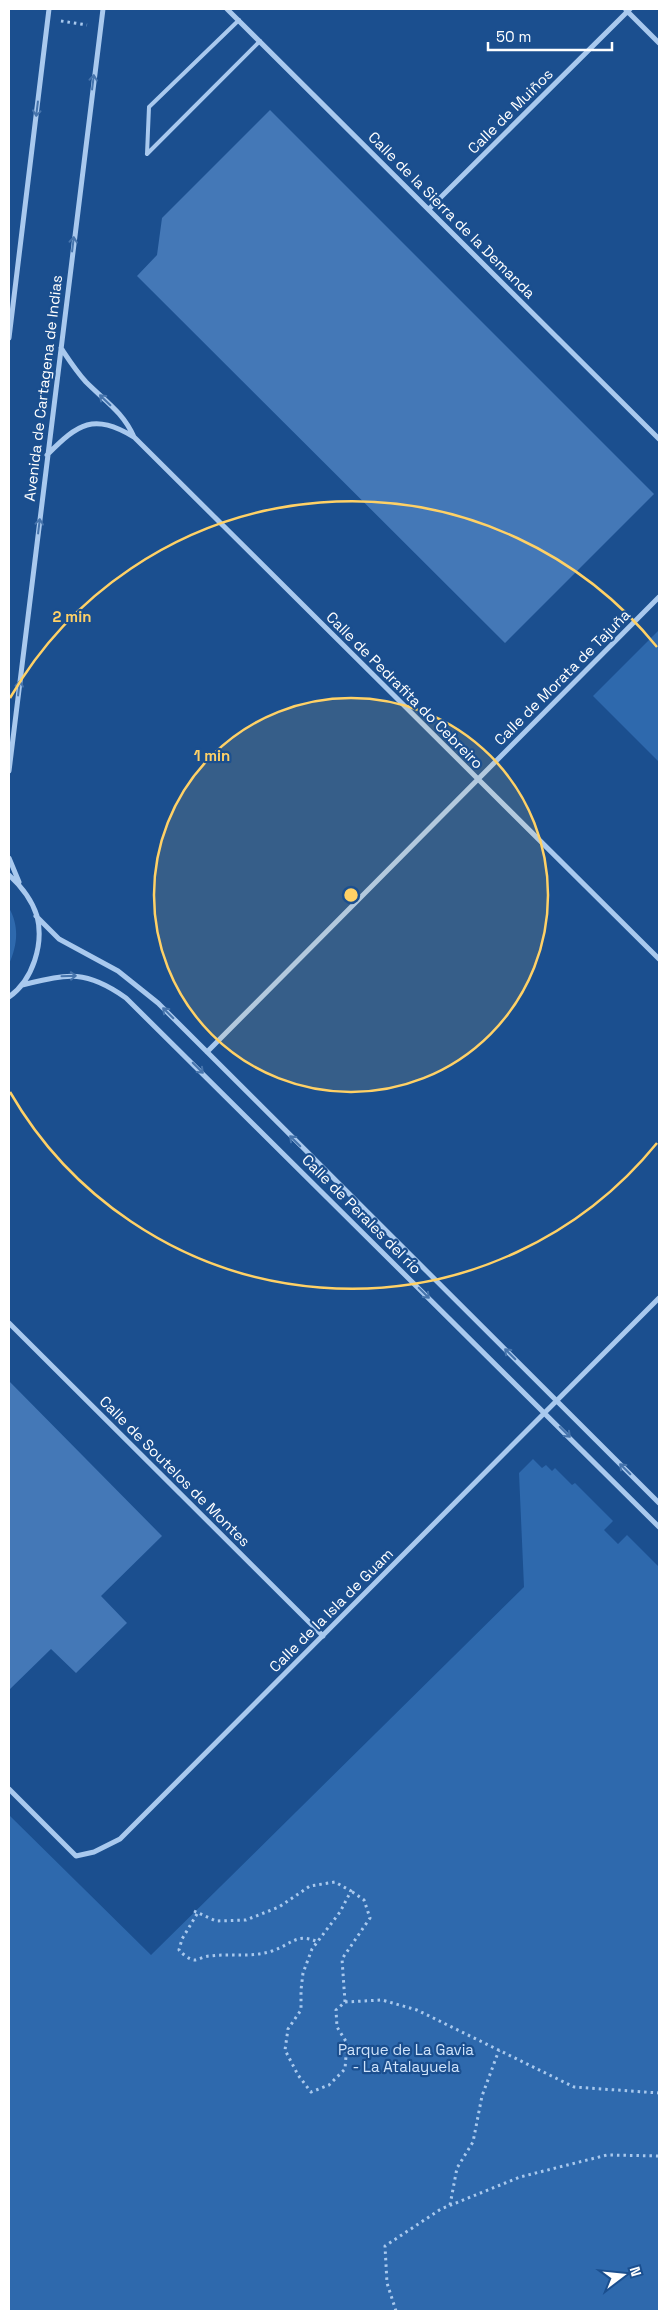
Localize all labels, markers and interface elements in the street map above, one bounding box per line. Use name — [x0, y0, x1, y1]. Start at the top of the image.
scale bar — [488, 20, 612, 52]
text: 50 m — [496, 27, 531, 46]
street label: Calle de Muiños — [463, 64, 557, 158]
one-way arrow — [88, 75, 98, 91]
one-way arrow — [32, 101, 42, 117]
street label: Calle de la Sierra de la Demanda — [364, 127, 540, 303]
one-way arrow — [68, 236, 78, 252]
street label: Avenida de Cartagena de Indias — [20, 274, 66, 502]
one-way arrow — [98, 394, 111, 406]
one-way arrow — [34, 519, 44, 535]
street label: Calle de Morata de Tajuña — [490, 605, 634, 749]
text: 2 min — [53, 607, 91, 626]
street label: Calle de Pedrafita do Cebreiro — [322, 607, 488, 773]
one-way arrow — [14, 680, 24, 696]
text: 1 min — [194, 746, 230, 765]
centre of rings — [342, 886, 360, 904]
one-way arrow — [61, 972, 77, 981]
one-way arrow — [162, 1007, 174, 1019]
one-way arrow — [191, 1061, 203, 1073]
one-way arrow — [289, 1134, 301, 1147]
street label: Calle de Perales del río — [298, 1150, 426, 1278]
one-way arrow — [418, 1287, 431, 1299]
one-way arrow — [504, 1348, 516, 1360]
street label: Calle de Soutelos de Montes — [96, 1392, 254, 1550]
one-way arrow — [559, 1426, 571, 1439]
one-way arrow — [619, 1462, 631, 1475]
street label: Calle de la Isla de Guam — [265, 1544, 397, 1676]
park label: Parque de La Gavia - La Atalayuela — [338, 2040, 474, 2076]
north arrow — [598, 2250, 648, 2300]
text: N — [626, 2264, 645, 2278]

